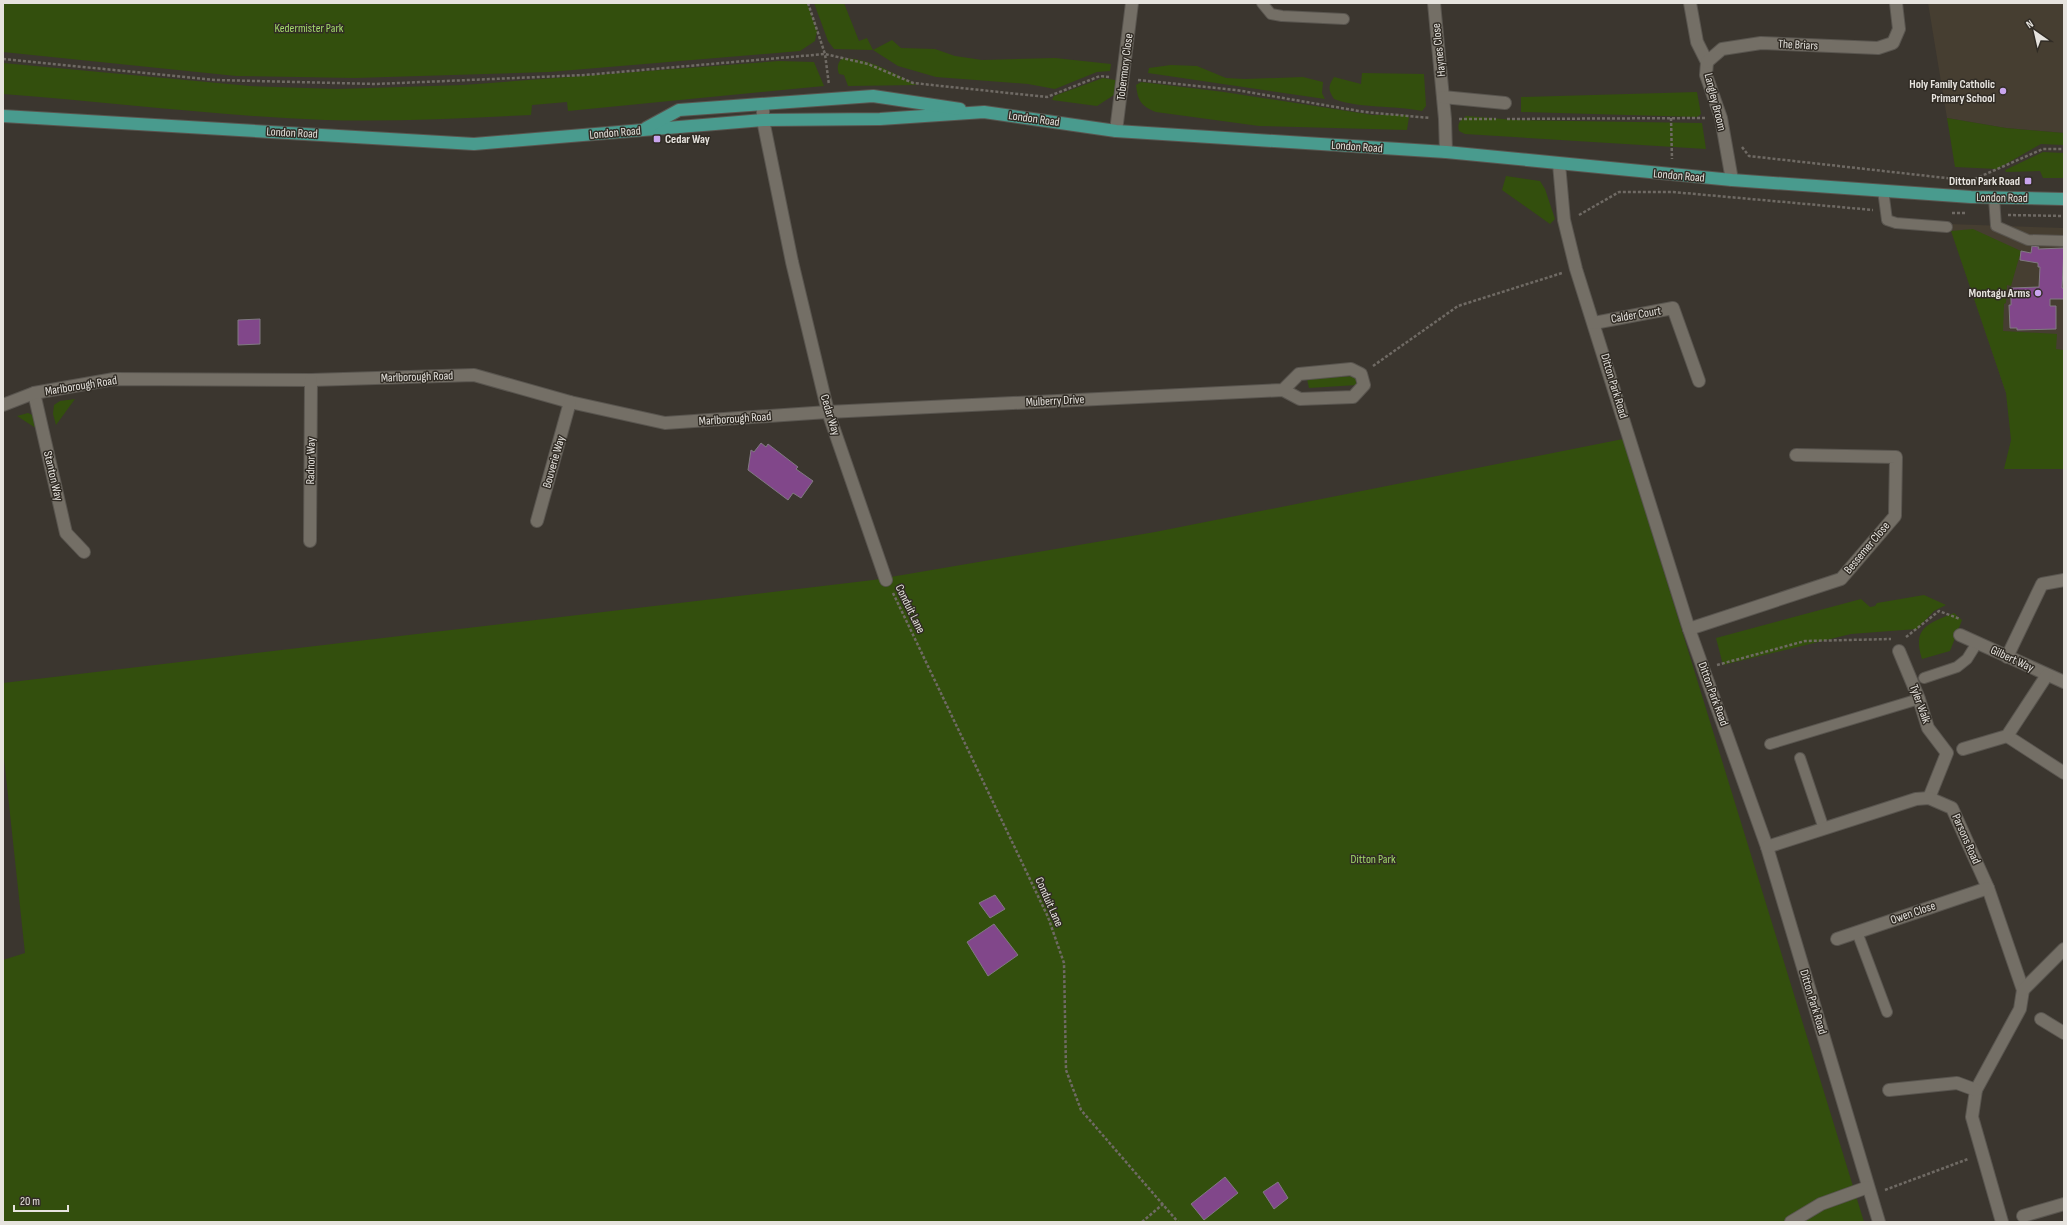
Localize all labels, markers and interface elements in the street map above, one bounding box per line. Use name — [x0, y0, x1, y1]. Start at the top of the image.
north arrow — [2015, 12, 2055, 52]
text: N — [2024, 17, 2036, 31]
park label: Kedermister Park — [275, 21, 344, 36]
street label: Haynes Close — [1429, 22, 1449, 77]
street label: Tobermory Close — [1113, 33, 1137, 101]
street label: The Briars — [1778, 36, 1818, 54]
street label: Langley Broom — [1701, 72, 1729, 133]
place label: Holy Family Catholic Primary School — [1909, 77, 1995, 106]
marker: Holy Family Catholic Primary School — [1998, 86, 2008, 96]
street label: London Road — [1007, 108, 1061, 130]
street label: London Road — [589, 123, 641, 143]
street label: London Road — [266, 124, 318, 142]
place label: Cedar Way — [665, 132, 710, 147]
marker: Cedar Way — [652, 134, 662, 144]
street label: London Road — [1331, 138, 1383, 156]
street label: London Road — [1653, 166, 1705, 186]
place label: Ditton Park Road — [1949, 174, 2020, 189]
marker: Ditton Park Road — [2023, 176, 2033, 186]
street label: London Road — [1976, 190, 2028, 206]
place label: Montagu Arms — [1969, 286, 2030, 301]
marker: Montagu Arms — [2033, 288, 2043, 298]
street label: Calder Court — [1610, 303, 1663, 327]
street label: Ditton Park Road — [1597, 352, 1631, 420]
street label: Marlborough Road — [381, 368, 453, 386]
street label: Marlborough Road — [44, 373, 118, 399]
street label: Mulberry Drive — [1025, 392, 1085, 410]
street label: Cedar Way — [817, 393, 843, 438]
street label: Marlborough Road — [698, 409, 772, 429]
street label: Bouverie Way — [539, 434, 569, 490]
street label: Radnor Way — [303, 437, 319, 485]
street label: Stanton Way — [40, 450, 66, 503]
street label: Bessemer Close — [1841, 519, 1893, 577]
street label: Conduit Lane — [892, 582, 928, 636]
street label: Gilbert Way — [1988, 642, 2036, 676]
street label: Ditton Park Road — [1695, 660, 1731, 728]
street label: Tyler Walk — [1906, 682, 1934, 726]
street label: Parsons Road — [1948, 812, 1984, 866]
park label: Ditton Park — [1351, 852, 1396, 867]
street label: Conduit Lane — [1031, 875, 1067, 929]
street label: Owen Close — [1889, 898, 1938, 928]
street label: Ditton Park Road — [1796, 968, 1830, 1036]
scale bar — [14, 1187, 68, 1213]
text: 20 m — [20, 1194, 40, 1209]

